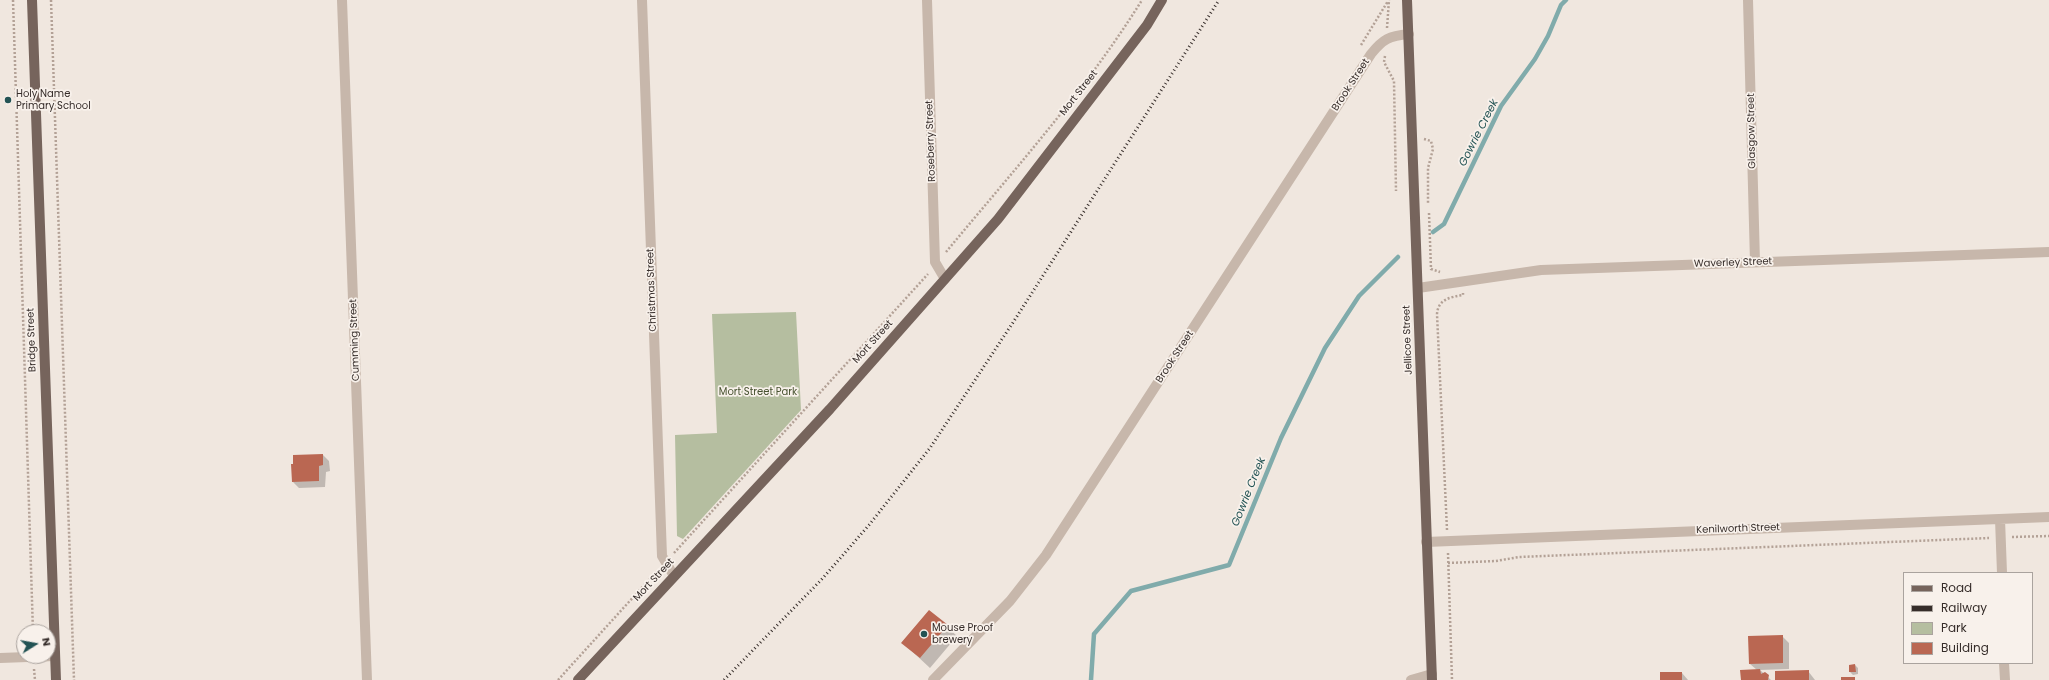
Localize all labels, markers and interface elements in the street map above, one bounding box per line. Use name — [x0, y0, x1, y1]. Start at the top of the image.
street label: Brook Street — [1330, 57, 1372, 113]
street label: Mort Street — [1058, 68, 1100, 118]
place label: Holy Name Primary School — [16, 88, 91, 112]
street label: Glasgow Street — [1745, 93, 1759, 169]
marker: Holy Name Primary School — [3, 95, 13, 105]
water label: Gowrie Creek — [1456, 97, 1502, 169]
street label: Roseberry Street — [924, 100, 938, 182]
street label: Christmas Street — [645, 248, 659, 332]
street label: Waverley Street — [1694, 256, 1772, 270]
street label: Cumming Street — [348, 299, 362, 381]
street label: Jellicoe Street — [1401, 305, 1415, 375]
street label: Bridge Street — [25, 308, 39, 372]
street label: Mort Street — [850, 318, 896, 366]
street label: Brook Street — [1154, 329, 1196, 385]
park label: Mort Street Park — [719, 386, 797, 398]
water label: Gowrie Creek — [1229, 455, 1269, 529]
street label: Kenilworth Street — [1696, 522, 1780, 536]
street label: Mort Street — [631, 556, 677, 604]
legend — [1903, 572, 2033, 664]
text: Road — [1941, 579, 1972, 596]
text: Railway — [1941, 599, 1987, 616]
text: Park — [1941, 619, 1967, 636]
place label: Mouse Proof brewery — [932, 622, 993, 646]
north arrow — [16, 624, 56, 664]
marker: Mouse Proof brewery — [919, 629, 929, 639]
text: N — [38, 636, 55, 647]
text: Building — [1941, 639, 1989, 656]

